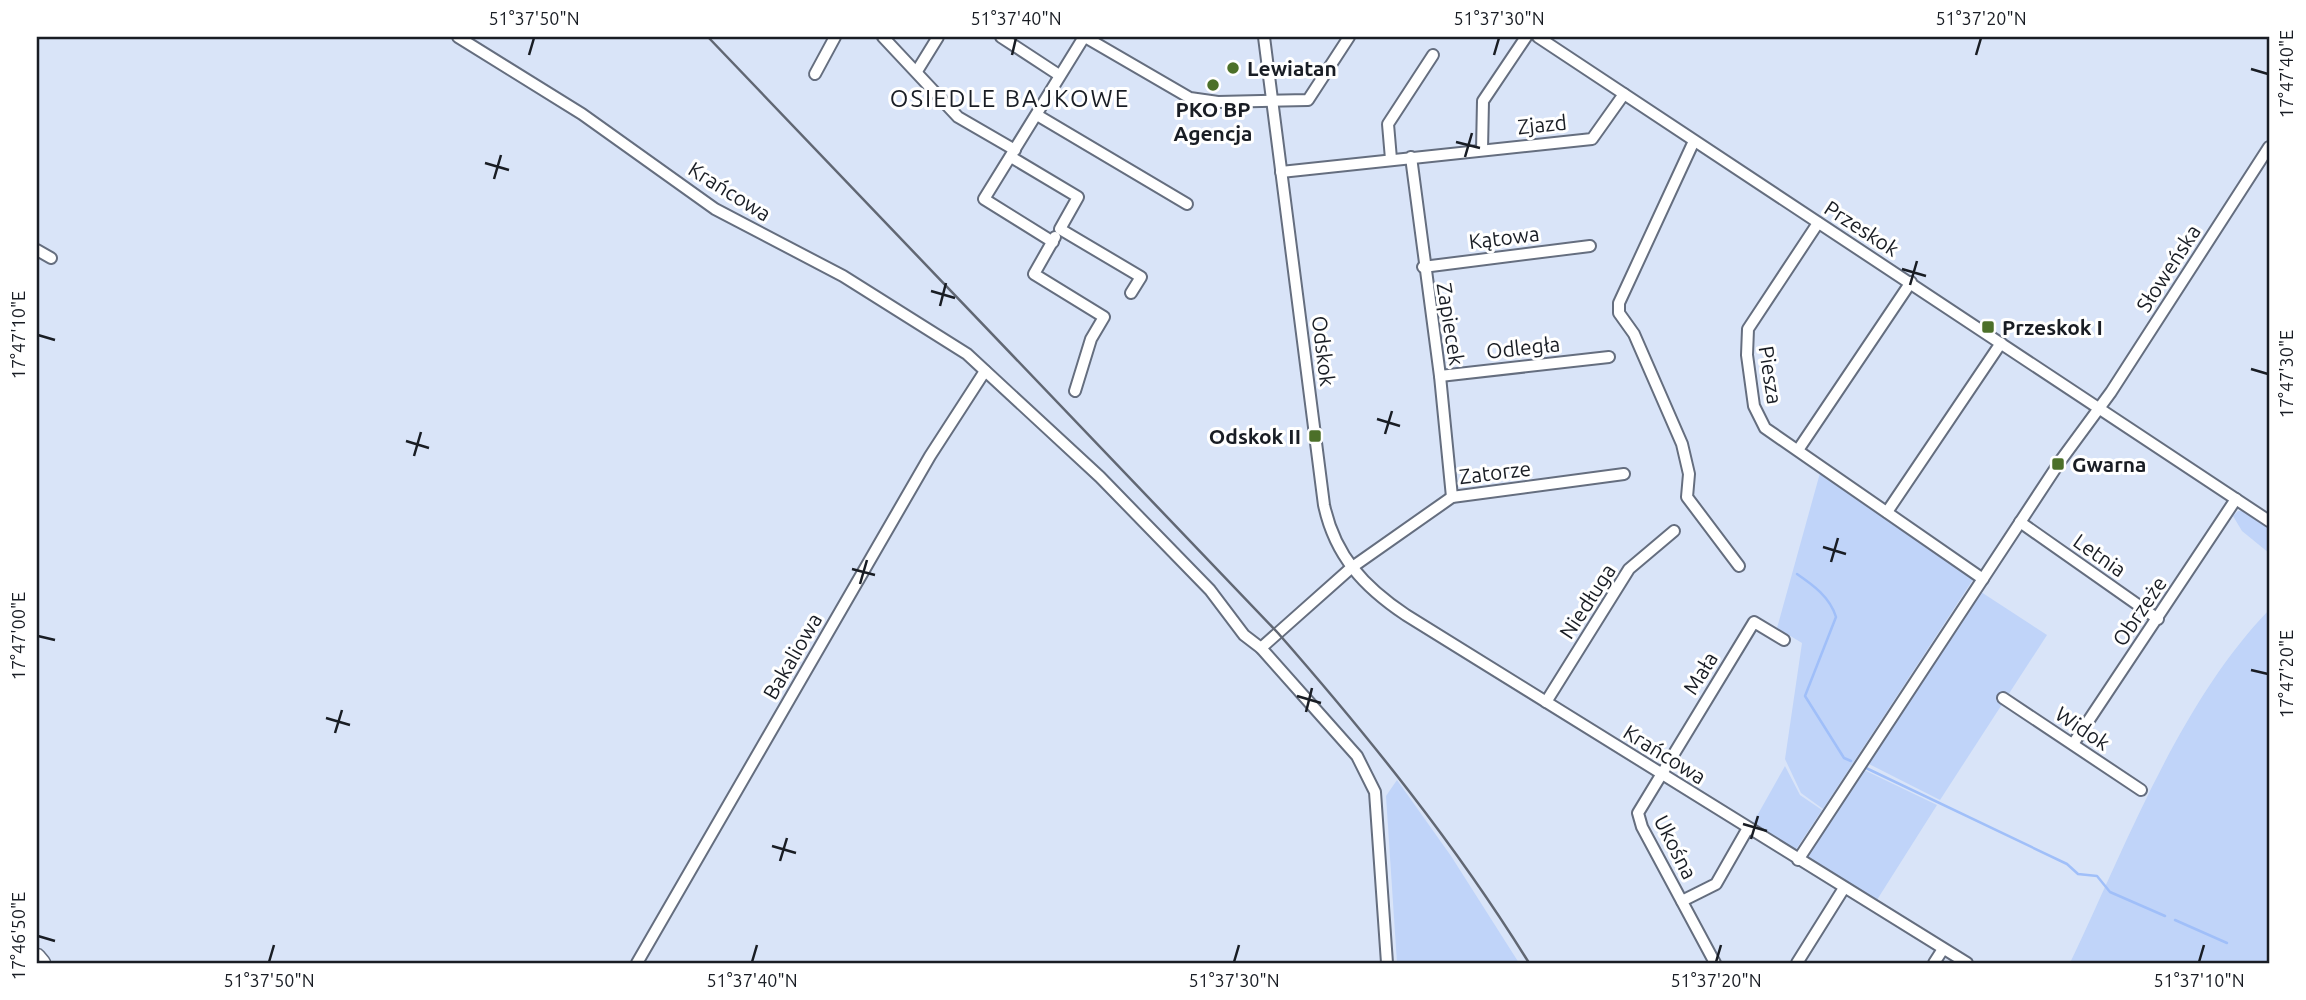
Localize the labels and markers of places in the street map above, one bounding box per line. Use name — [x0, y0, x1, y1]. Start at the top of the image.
place label: Lewiatan — [1247, 56, 1337, 80]
marker: Lewiatan — [1225, 60, 1241, 76]
marker: PKO BP Agencja — [1205, 77, 1221, 93]
place label: PKO BP Agencja — [1174, 97, 1252, 145]
place label: Przeskok I — [2002, 315, 2103, 339]
marker: Przeskok I — [1980, 319, 1996, 335]
place label: Odskok II — [1209, 424, 1301, 448]
marker: Odskok II — [1307, 428, 1323, 444]
place label: Gwarna — [2072, 452, 2147, 476]
marker: Gwarna — [2050, 456, 2066, 472]

